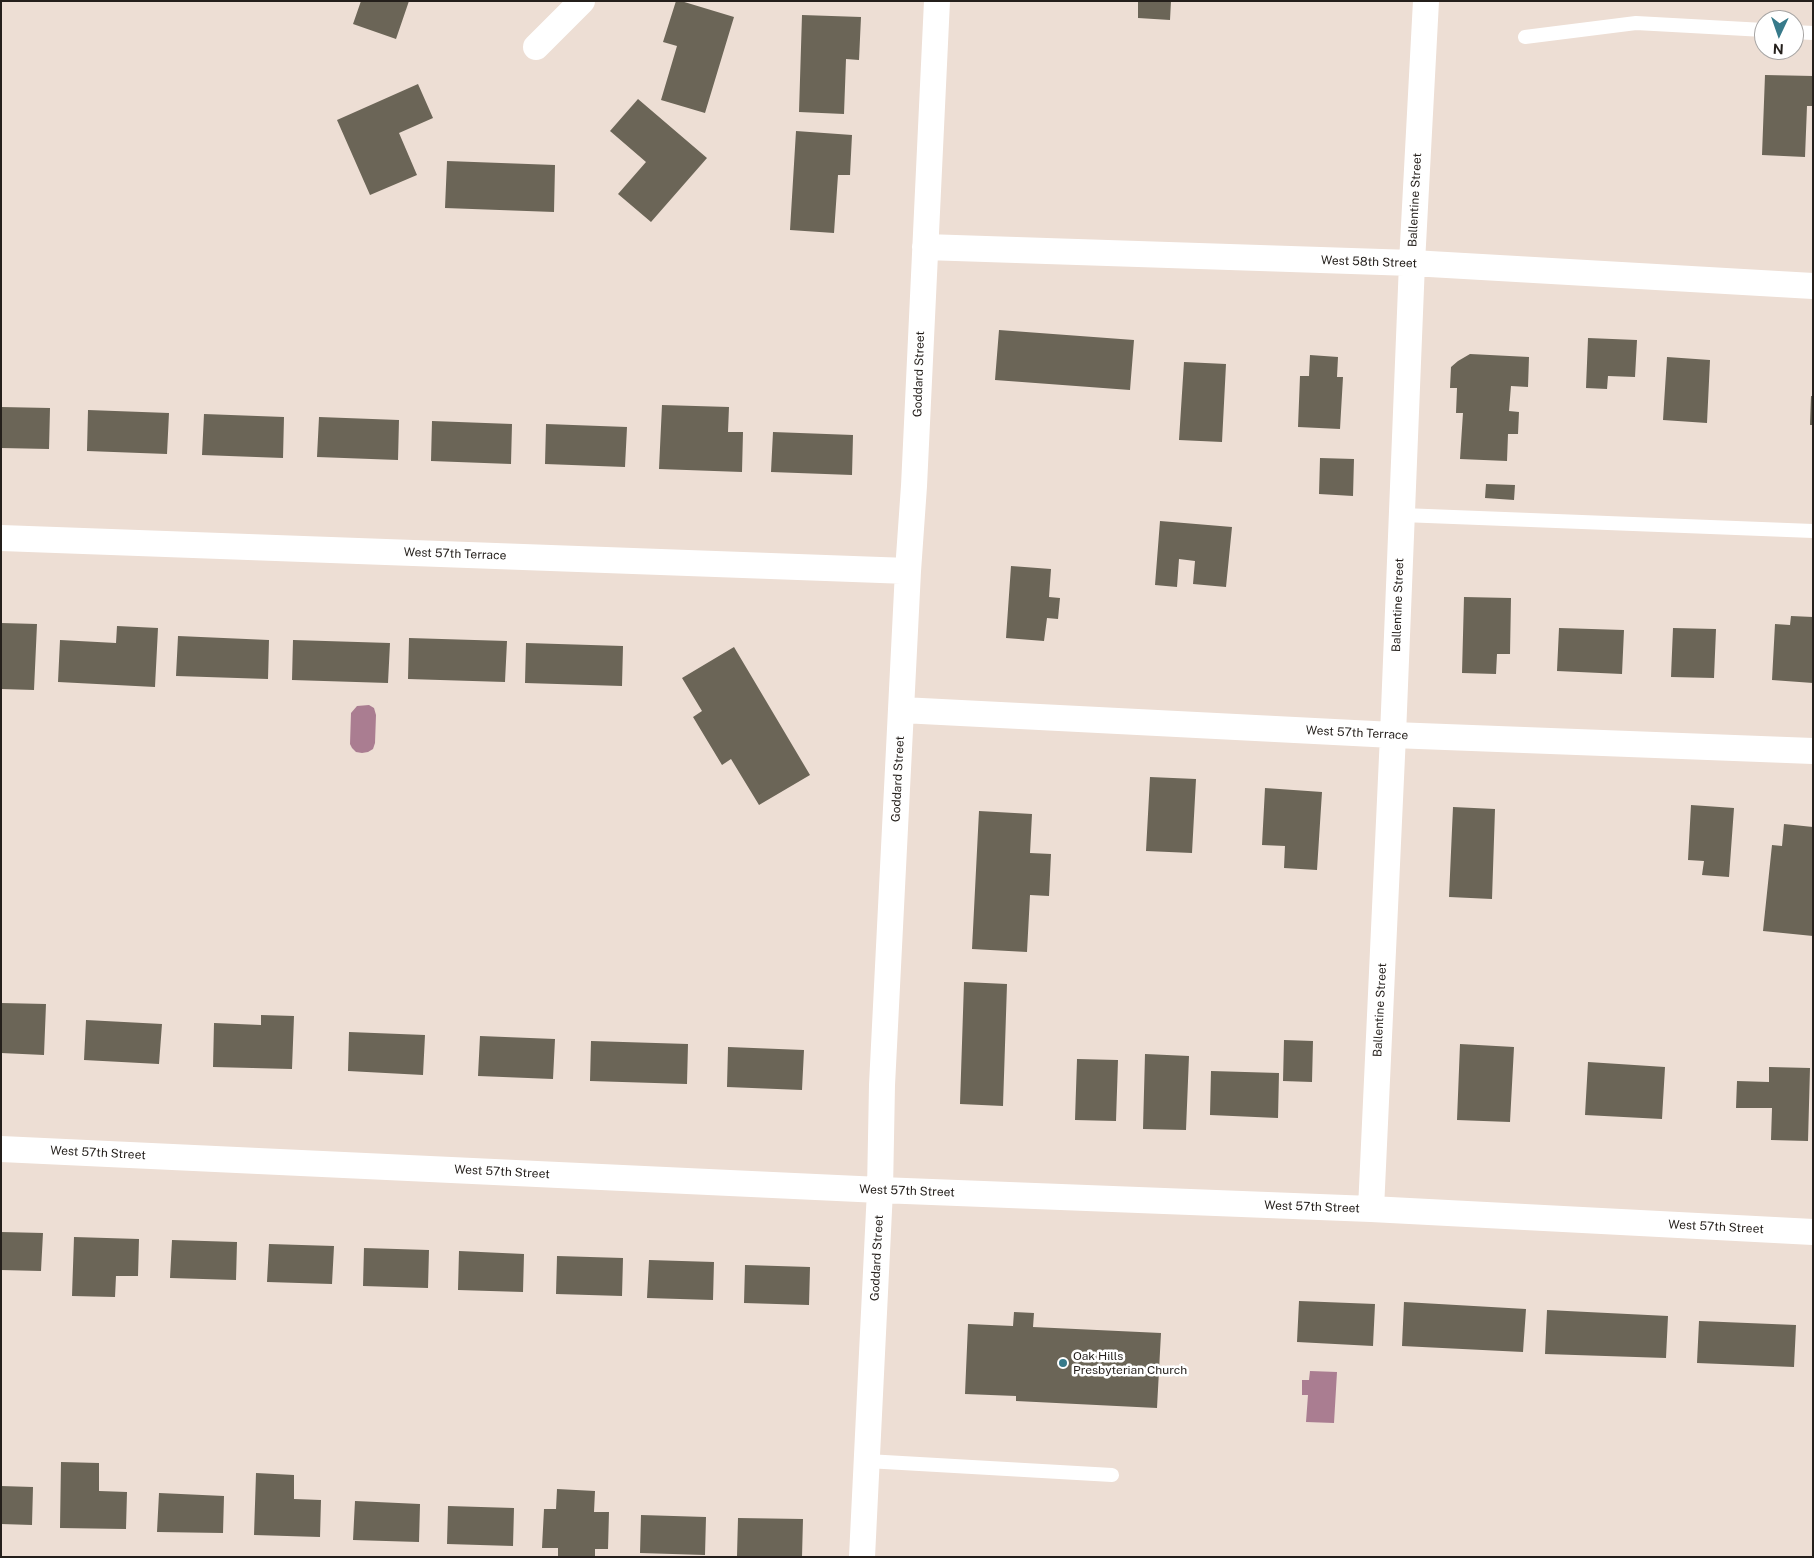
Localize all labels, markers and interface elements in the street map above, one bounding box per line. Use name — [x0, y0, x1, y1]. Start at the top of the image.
north arrow — [1754, 10, 1804, 60]
text: N — [1772, 41, 1784, 57]
street label: Ballentine Street — [1405, 153, 1425, 247]
street label: West 58th Street — [1321, 253, 1417, 271]
street label: Goddard Street — [910, 331, 928, 417]
street label: West 57th Terrace — [403, 545, 507, 563]
street label: Ballentine Street — [1389, 558, 1407, 652]
street label: West 57th Terrace — [1305, 723, 1409, 743]
street label: Goddard Street — [889, 736, 907, 822]
street label: Ballentine Street — [1370, 963, 1390, 1057]
street label: West 57th Street — [50, 1143, 146, 1163]
street label: West 57th Street — [454, 1162, 550, 1182]
street label: West 57th Street — [859, 1182, 955, 1200]
street label: West 57th Street — [1264, 1198, 1360, 1216]
street label: Goddard Street — [868, 1215, 886, 1301]
street label: West 57th Street — [1668, 1217, 1764, 1237]
place label: Oak Hills Presbyterian Church — [1073, 1349, 1187, 1377]
marker: Oak Hills Presbyterian Church — [1057, 1357, 1069, 1369]

